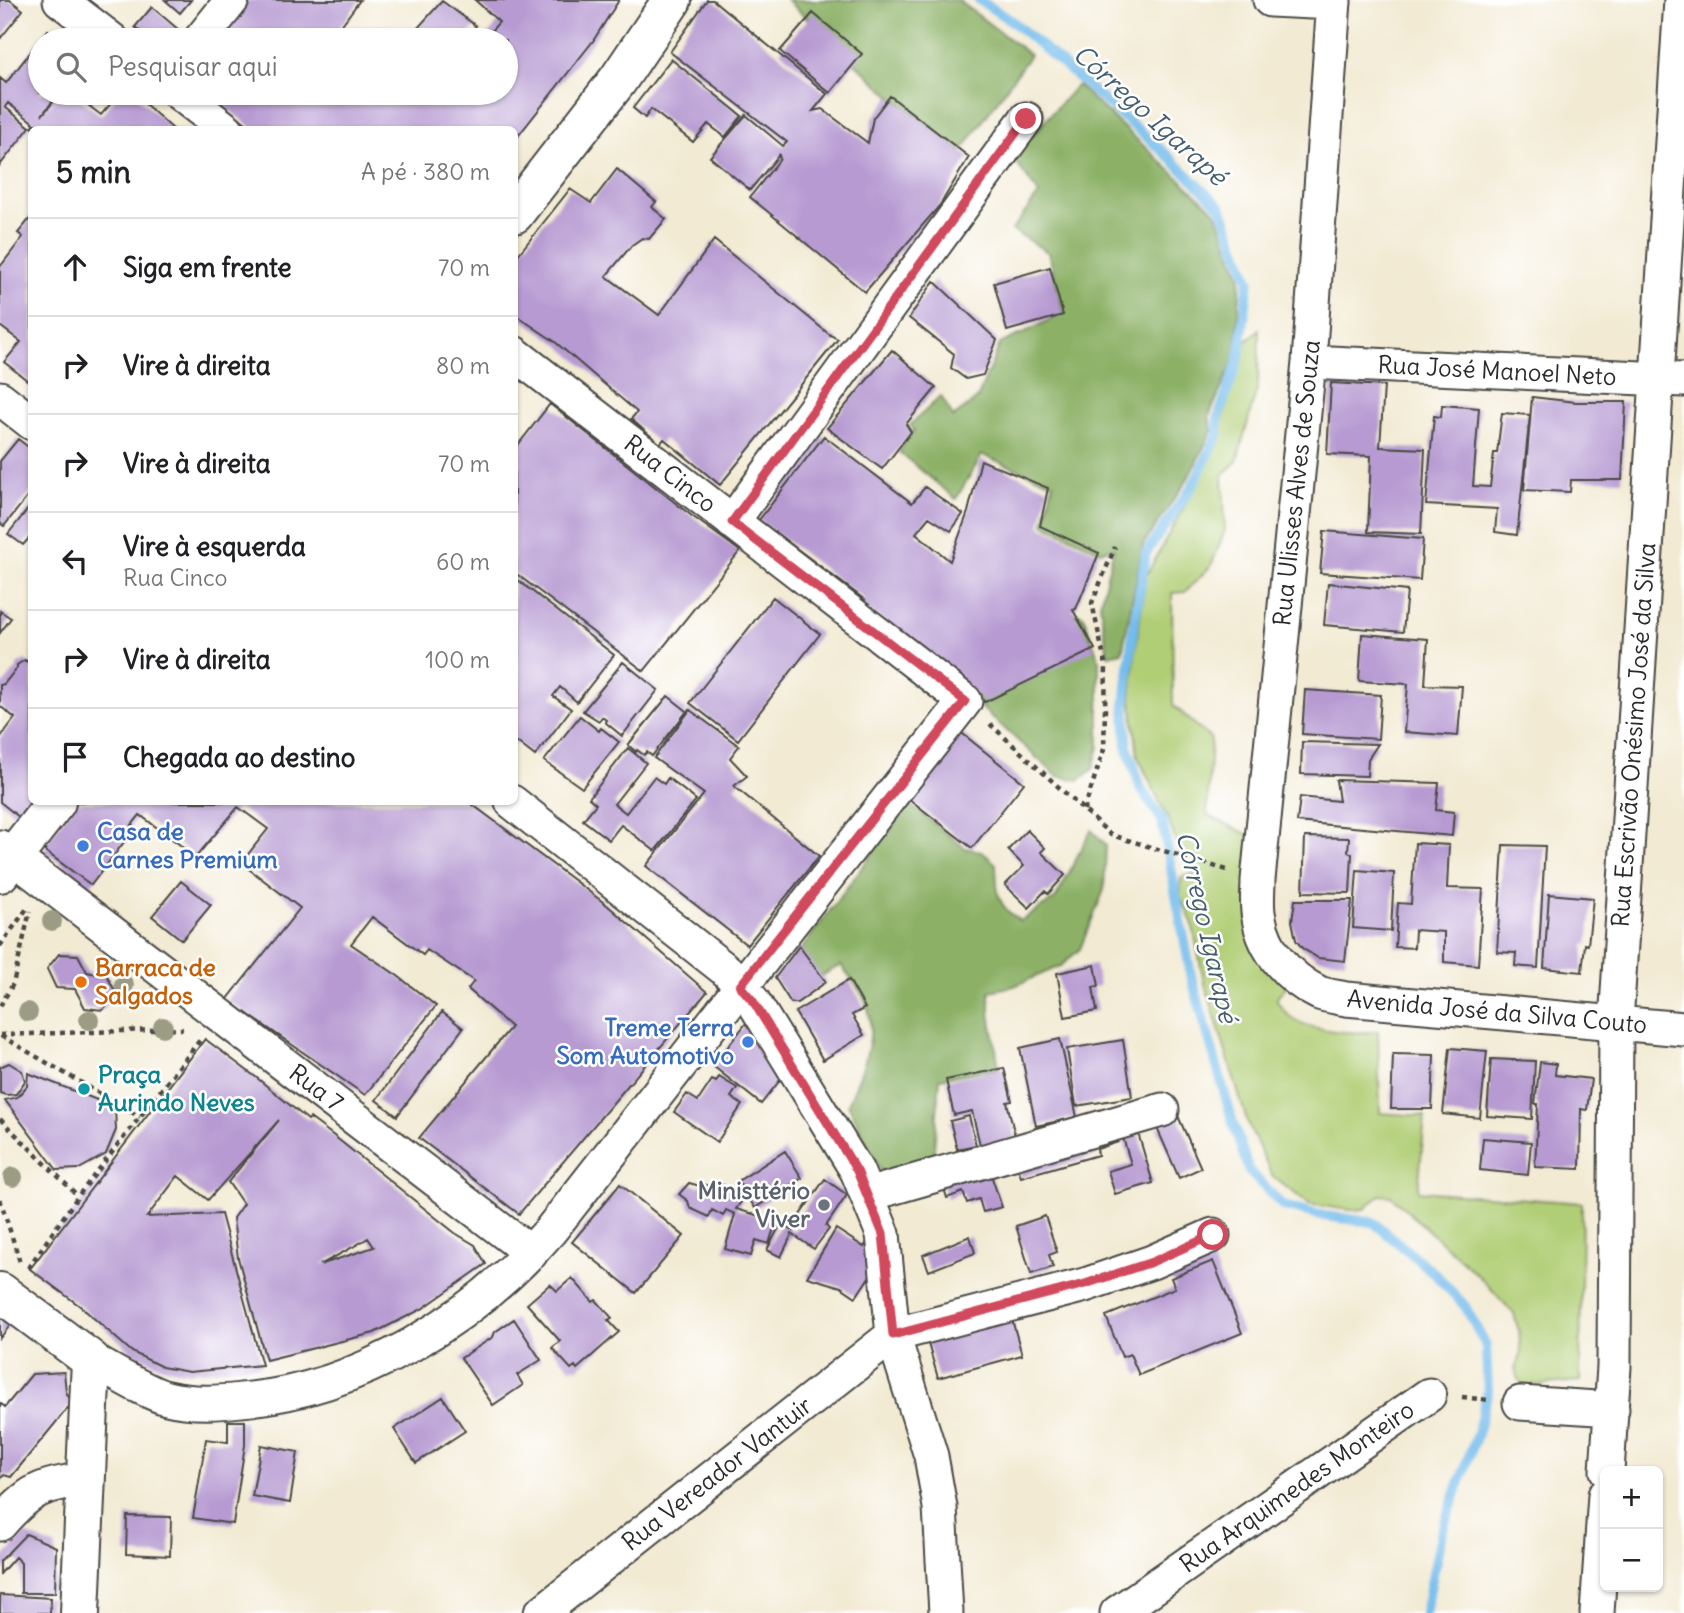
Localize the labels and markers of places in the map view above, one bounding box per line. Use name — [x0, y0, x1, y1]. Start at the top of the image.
place label: Casa de Carnes Premium — [97, 816, 277, 874]
marker: Casa de Carnes Premium — [75, 838, 91, 854]
place label: Barraca de Salgados — [95, 952, 216, 1010]
marker: Barraca de Salgados — [73, 974, 89, 990]
place label: Treme Terra Som Automotivo — [556, 1012, 734, 1070]
marker: Treme Terra Som Automotivo — [740, 1034, 756, 1050]
place label: Praça Aurindo Neves — [98, 1059, 255, 1117]
marker: Praça Aurindo Neves — [76, 1081, 92, 1097]
place label: Ministtério Viver — [698, 1175, 810, 1233]
marker: Ministtério Viver — [816, 1197, 832, 1213]

